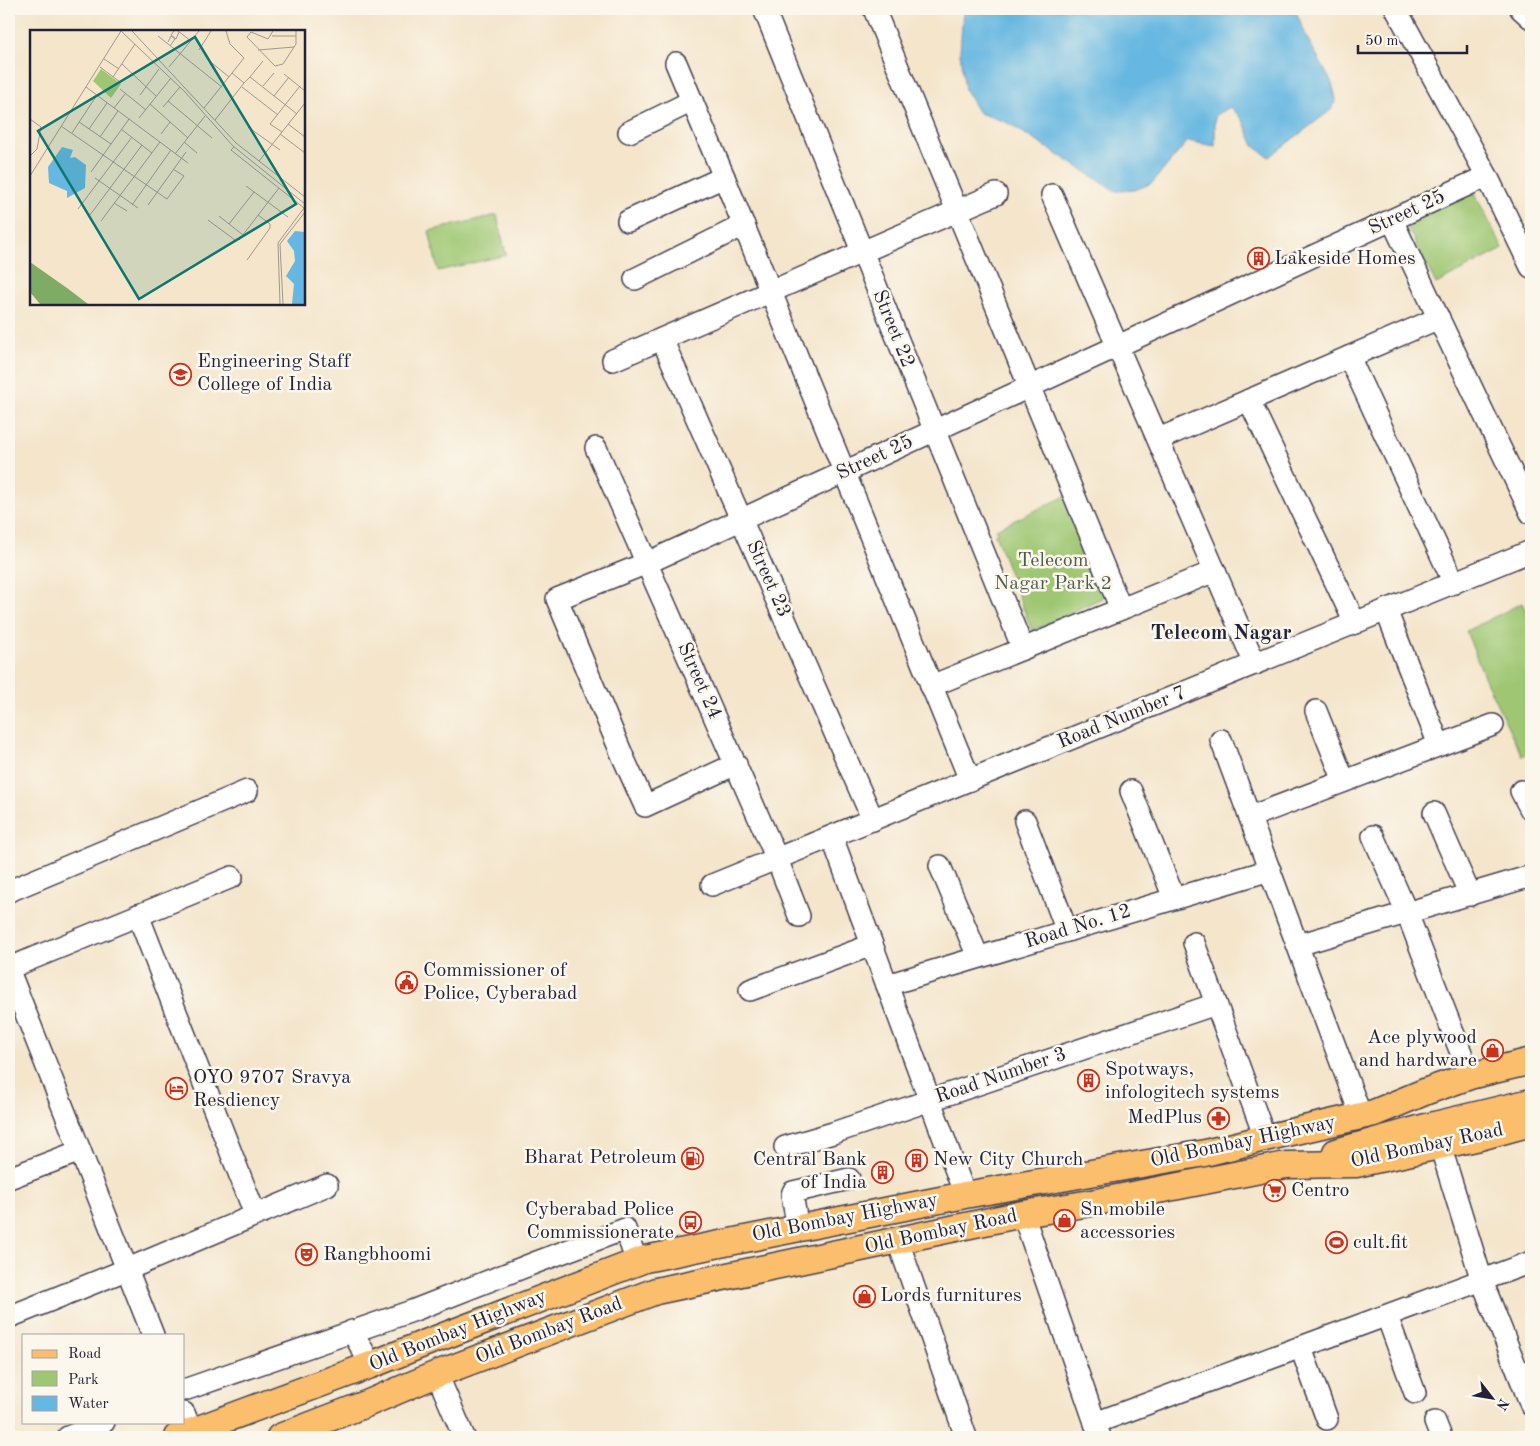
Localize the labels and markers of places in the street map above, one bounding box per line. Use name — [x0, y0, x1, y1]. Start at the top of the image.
building icon: Lakeside Homes — [1246, 247, 1270, 271]
place label: Lakeside Homes — [1274, 249, 1416, 269]
place label: Engineering Staff College of India — [197, 352, 352, 395]
school or university icon: Engineering Staff College of India — [169, 362, 193, 386]
place label: Commissioner of Police, Cyberabad — [423, 961, 577, 1004]
public building icon: Commissioner of Police, Cyberabad — [395, 971, 419, 995]
place label: Ace plywood and hardware — [1359, 1028, 1477, 1071]
shop icon: Ace plywood and hardware — [1481, 1038, 1505, 1062]
place label: Spotways, infologitech systems — [1105, 1060, 1279, 1103]
place label: OYO 9707 Sravya Resdiency — [193, 1068, 351, 1111]
building icon: Spotways, infologitech systems — [1077, 1069, 1101, 1093]
hotel icon: OYO 9707 Sravya Resdiency — [165, 1077, 189, 1101]
pharmacy icon: MedPlus — [1206, 1106, 1230, 1130]
place label: MedPlus — [1127, 1108, 1202, 1128]
fuel station icon: Bharat Petroleum — [681, 1146, 705, 1170]
place label: Bharat Petroleum — [524, 1148, 677, 1168]
building icon: New City Church — [905, 1148, 929, 1172]
place label: Central Bank of India — [753, 1150, 867, 1193]
place label: New City Church — [933, 1150, 1084, 1170]
building icon: Central Bank of India — [871, 1160, 895, 1184]
supermarket icon: Centro — [1263, 1179, 1287, 1203]
place label: Centro — [1291, 1181, 1350, 1201]
place label: Cyberabad Police Commissionerate — [525, 1200, 674, 1243]
place label: Sn mobile accessories — [1080, 1200, 1175, 1243]
shop icon: Sn mobile accessories — [1052, 1209, 1076, 1233]
bus stop icon: Cyberabad Police Commissionerate — [678, 1210, 702, 1234]
sports icon: cult.fit — [1325, 1231, 1349, 1255]
place label: cult.fit — [1353, 1233, 1408, 1253]
theatre icon: Rangbhoomi — [295, 1243, 319, 1267]
place label: Rangbhoomi — [323, 1245, 431, 1265]
shop icon: Lords furnitures — [852, 1284, 876, 1308]
place label: Lords furnitures — [880, 1286, 1022, 1306]

